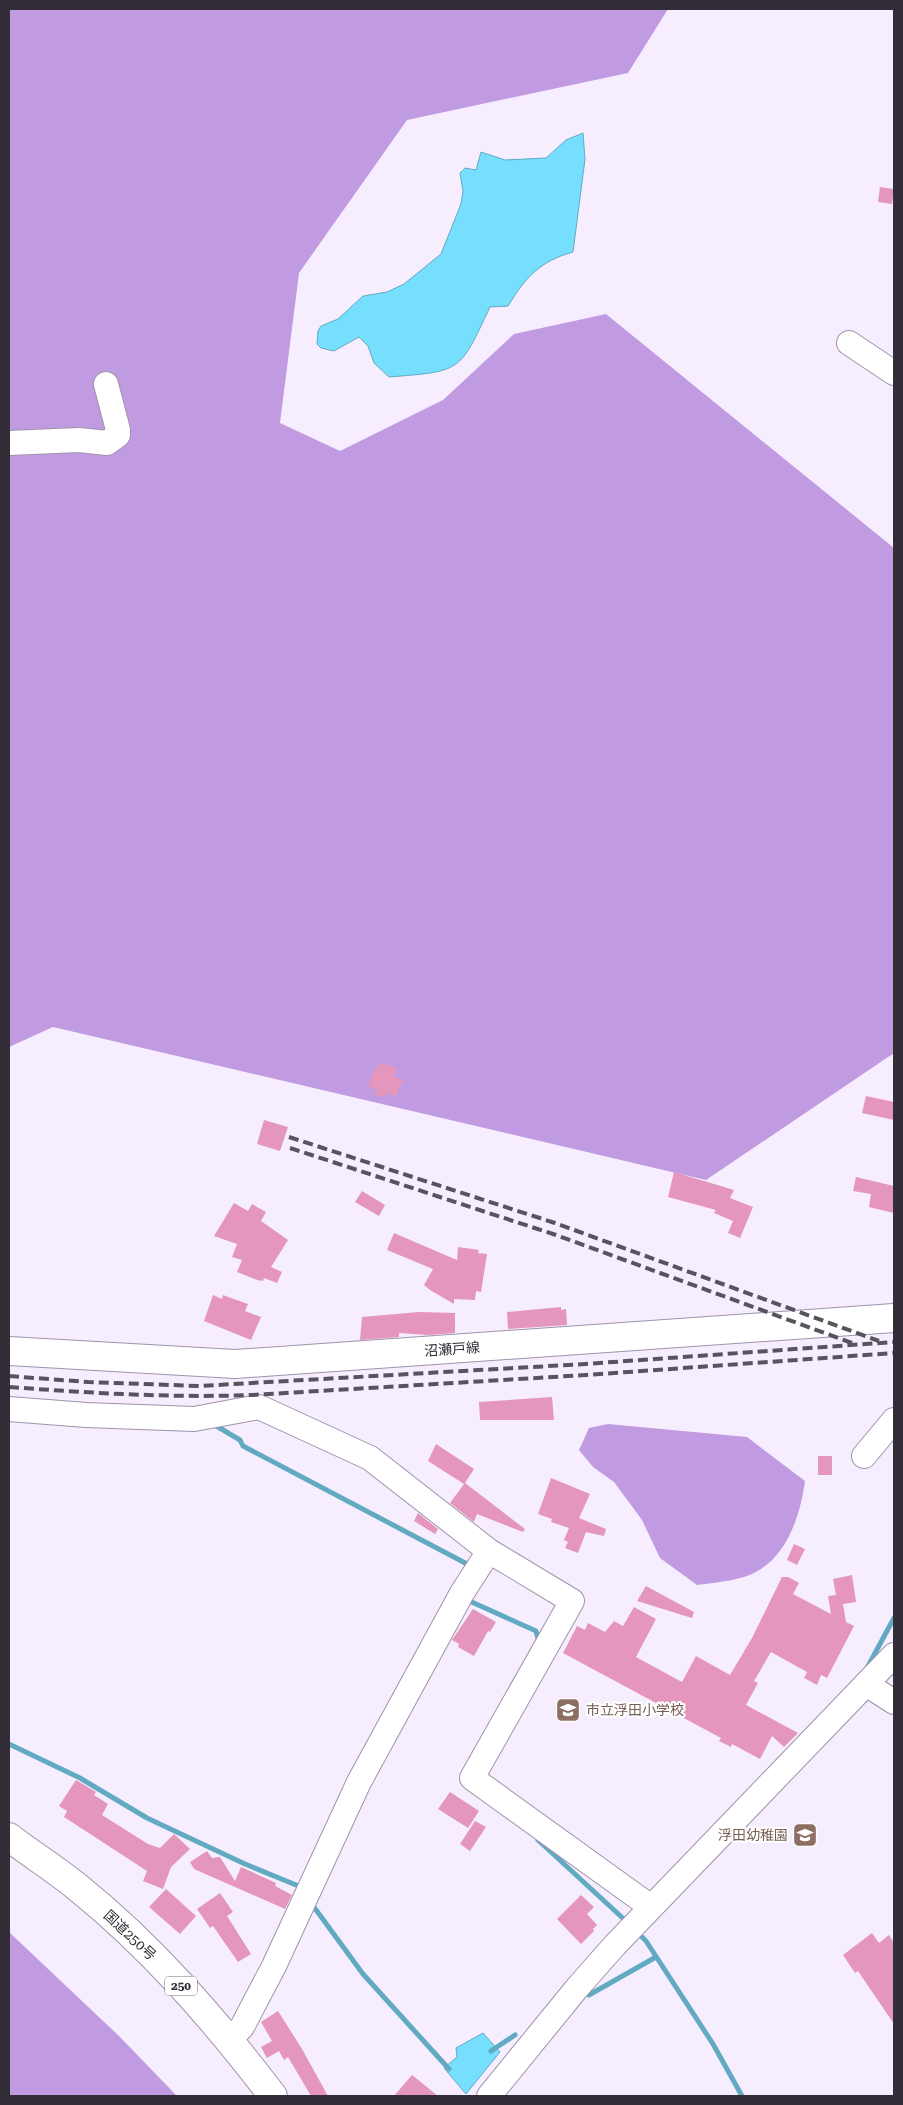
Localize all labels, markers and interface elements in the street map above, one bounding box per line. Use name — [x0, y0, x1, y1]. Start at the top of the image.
street label: 沼瀬戸線 — [424, 1339, 480, 1359]
school or university icon: 市立浮田小学校 — [555, 1697, 581, 1723]
place label: 市立浮田小学校 — [586, 1702, 684, 1718]
school or university icon: 浮田幼稚園 — [792, 1822, 818, 1848]
place label: 浮田幼稚園 — [718, 1827, 788, 1843]
street label: 国道250号 — [101, 1907, 159, 1963]
road number: 250 — [165, 1976, 197, 1995]

